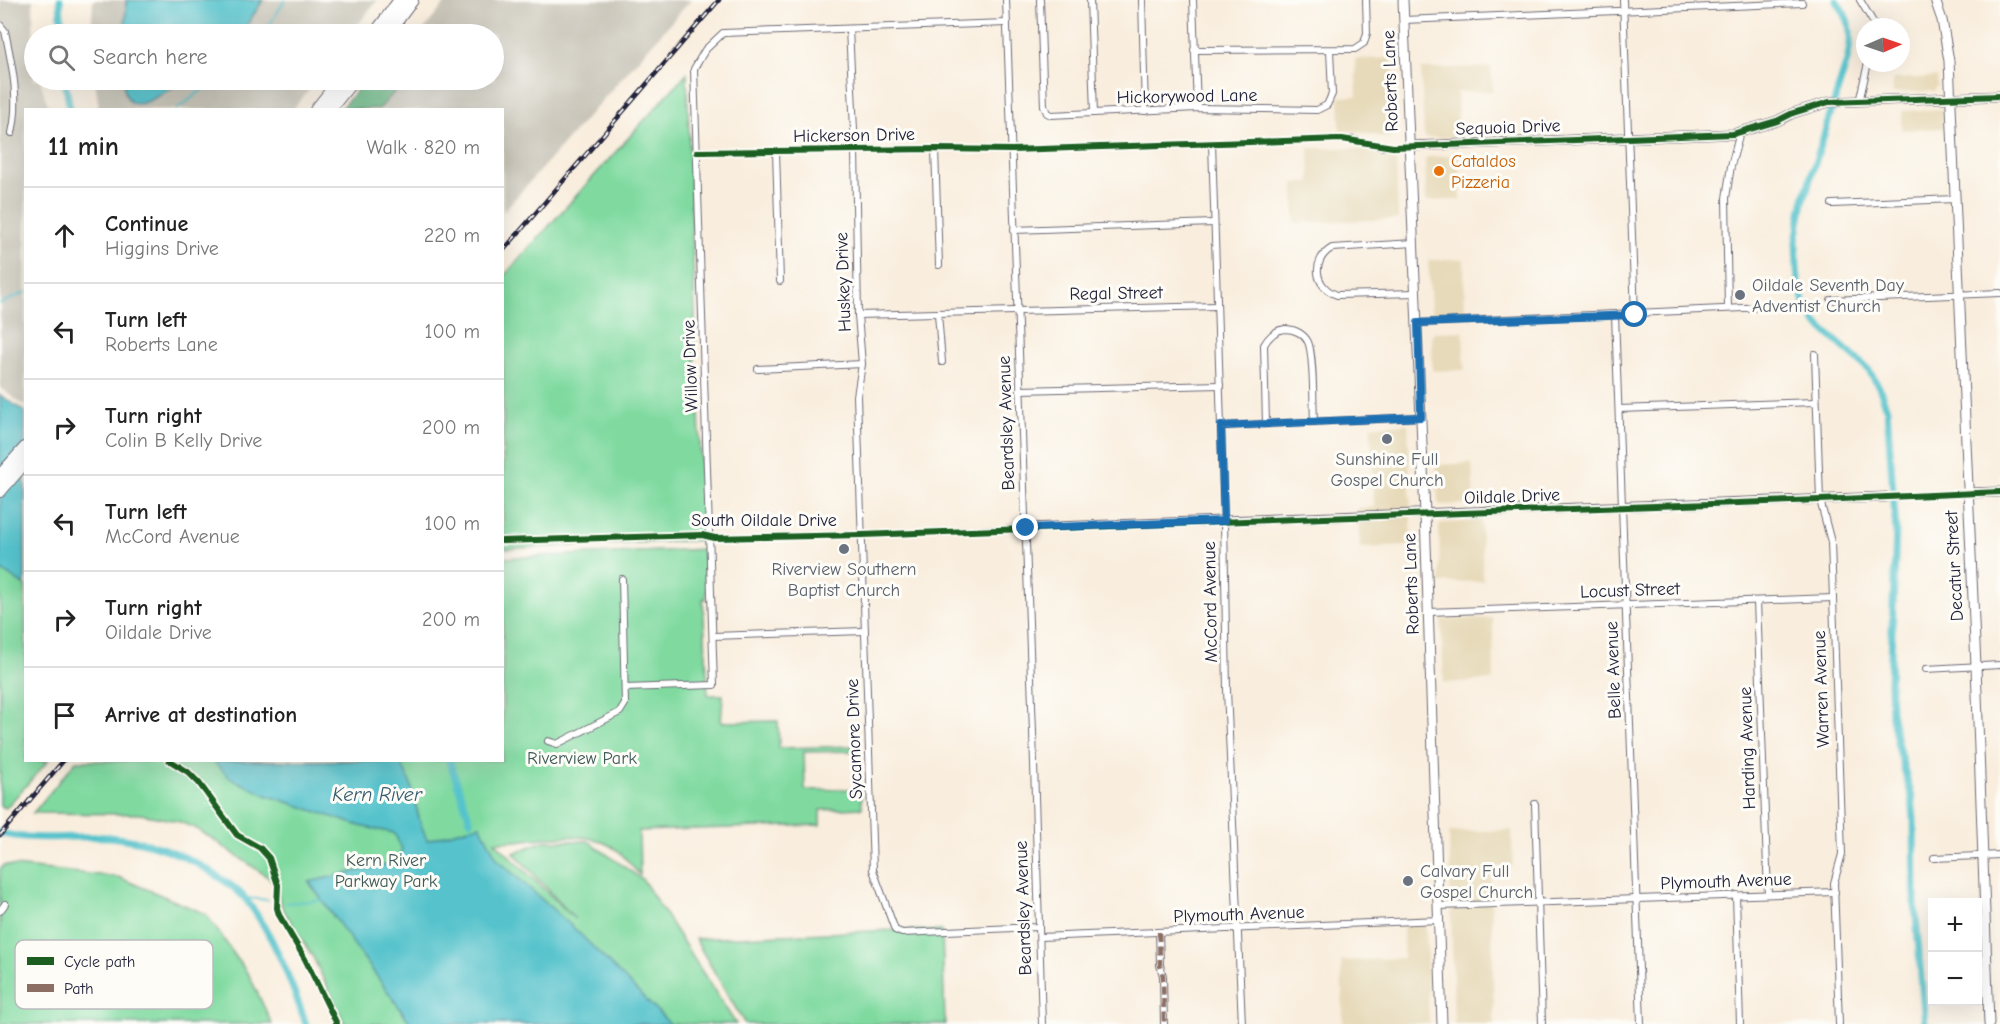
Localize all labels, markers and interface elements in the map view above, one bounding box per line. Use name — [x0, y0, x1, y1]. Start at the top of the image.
north arrow — [1856, 18, 1910, 72]
search box — [24, 24, 504, 90]
street label: Roberts Lane — [1378, 30, 1403, 132]
icon: search — [45, 41, 78, 74]
text: Search here — [93, 44, 208, 70]
street label: Hickorywood Lane — [1116, 85, 1258, 108]
street label: Sequoia Drive — [1455, 115, 1561, 140]
street label: Hickerson Drive — [793, 124, 915, 147]
text: 11 min — [48, 132, 119, 162]
text: Walk · 820 m — [367, 136, 480, 159]
place label: Cataldos Pizzeria — [1451, 151, 1516, 193]
marker: Cataldos Pizzeria — [1432, 164, 1446, 178]
text: Continue — [105, 211, 188, 237]
icon: ahead — [48, 219, 81, 252]
text: 220 m — [424, 224, 480, 247]
street label: Huskey Drive — [831, 232, 856, 332]
text: Higgins Drive — [105, 237, 219, 260]
place label: Oildale Seventh Day Adventist Church — [1752, 275, 1905, 317]
street label: Regal Street — [1069, 282, 1164, 305]
marker: Oildale Seventh Day Adventist Church — [1733, 288, 1747, 302]
route start — [1621, 301, 1647, 327]
text: Turn left — [105, 307, 187, 333]
icon: left — [48, 315, 81, 348]
street label: Willow Drive — [678, 319, 703, 413]
text: 100 m — [425, 320, 480, 343]
text: Roberts Lane — [105, 333, 218, 356]
street label: Beardsley Avenue — [994, 355, 1019, 491]
text: Turn right — [105, 403, 202, 429]
icon: right — [48, 411, 81, 444]
text: 200 m — [422, 416, 480, 439]
text: Colin B Kelly Drive — [105, 429, 262, 452]
marker: Sunshine Full Gospel Church — [1380, 432, 1394, 446]
place label: Sunshine Full Gospel Church — [1330, 449, 1444, 491]
street label: Oildale Drive — [1464, 484, 1560, 509]
text: Turn left — [105, 499, 187, 525]
icon: left — [48, 507, 81, 540]
street label: Decatur Street — [1941, 509, 1968, 622]
street label: South Oildale Drive — [691, 510, 837, 531]
text: 100 m — [425, 512, 480, 535]
route end — [1012, 514, 1038, 540]
text: McCord Avenue — [105, 525, 240, 548]
street label: Roberts Lane — [1399, 533, 1424, 635]
street label: McCord Avenue — [1199, 541, 1222, 663]
marker: Riverview Southern Baptist Church — [837, 542, 851, 556]
place label: Riverview Southern Baptist Church — [771, 559, 917, 601]
street label: Locust Street — [1580, 578, 1681, 603]
text: Turn right — [105, 595, 202, 621]
icon: right — [48, 603, 81, 636]
text: 200 m — [422, 608, 480, 631]
text: Oildale Drive — [105, 621, 212, 644]
street label: Belle Avenue — [1601, 621, 1626, 719]
street label: Warren Avenue — [1809, 630, 1834, 748]
street label: Sycamore Drive — [842, 678, 867, 800]
street label: Harding Avenue — [1735, 686, 1760, 810]
icon: arrive — [48, 699, 81, 732]
text: Arrive at destination — [105, 702, 297, 728]
park label: Riverview Park — [527, 748, 637, 769]
water label: Kern River — [332, 783, 423, 806]
street label: Beardsley Avenue — [1011, 840, 1036, 976]
park label: Kern River Parkway Park — [335, 850, 438, 892]
place label: Calvary Full Gospel Church — [1420, 861, 1533, 903]
street label: Plymouth Avenue — [1660, 869, 1792, 894]
marker: Calvary Full Gospel Church — [1401, 874, 1415, 888]
map controls — [1928, 898, 1982, 1006]
button: + — [1928, 898, 1982, 952]
street label: Plymouth Avenue — [1173, 902, 1305, 927]
legend — [15, 940, 213, 1009]
button: − — [1928, 952, 1982, 1006]
text: Cycle path — [64, 953, 135, 971]
text: Path — [64, 980, 94, 998]

